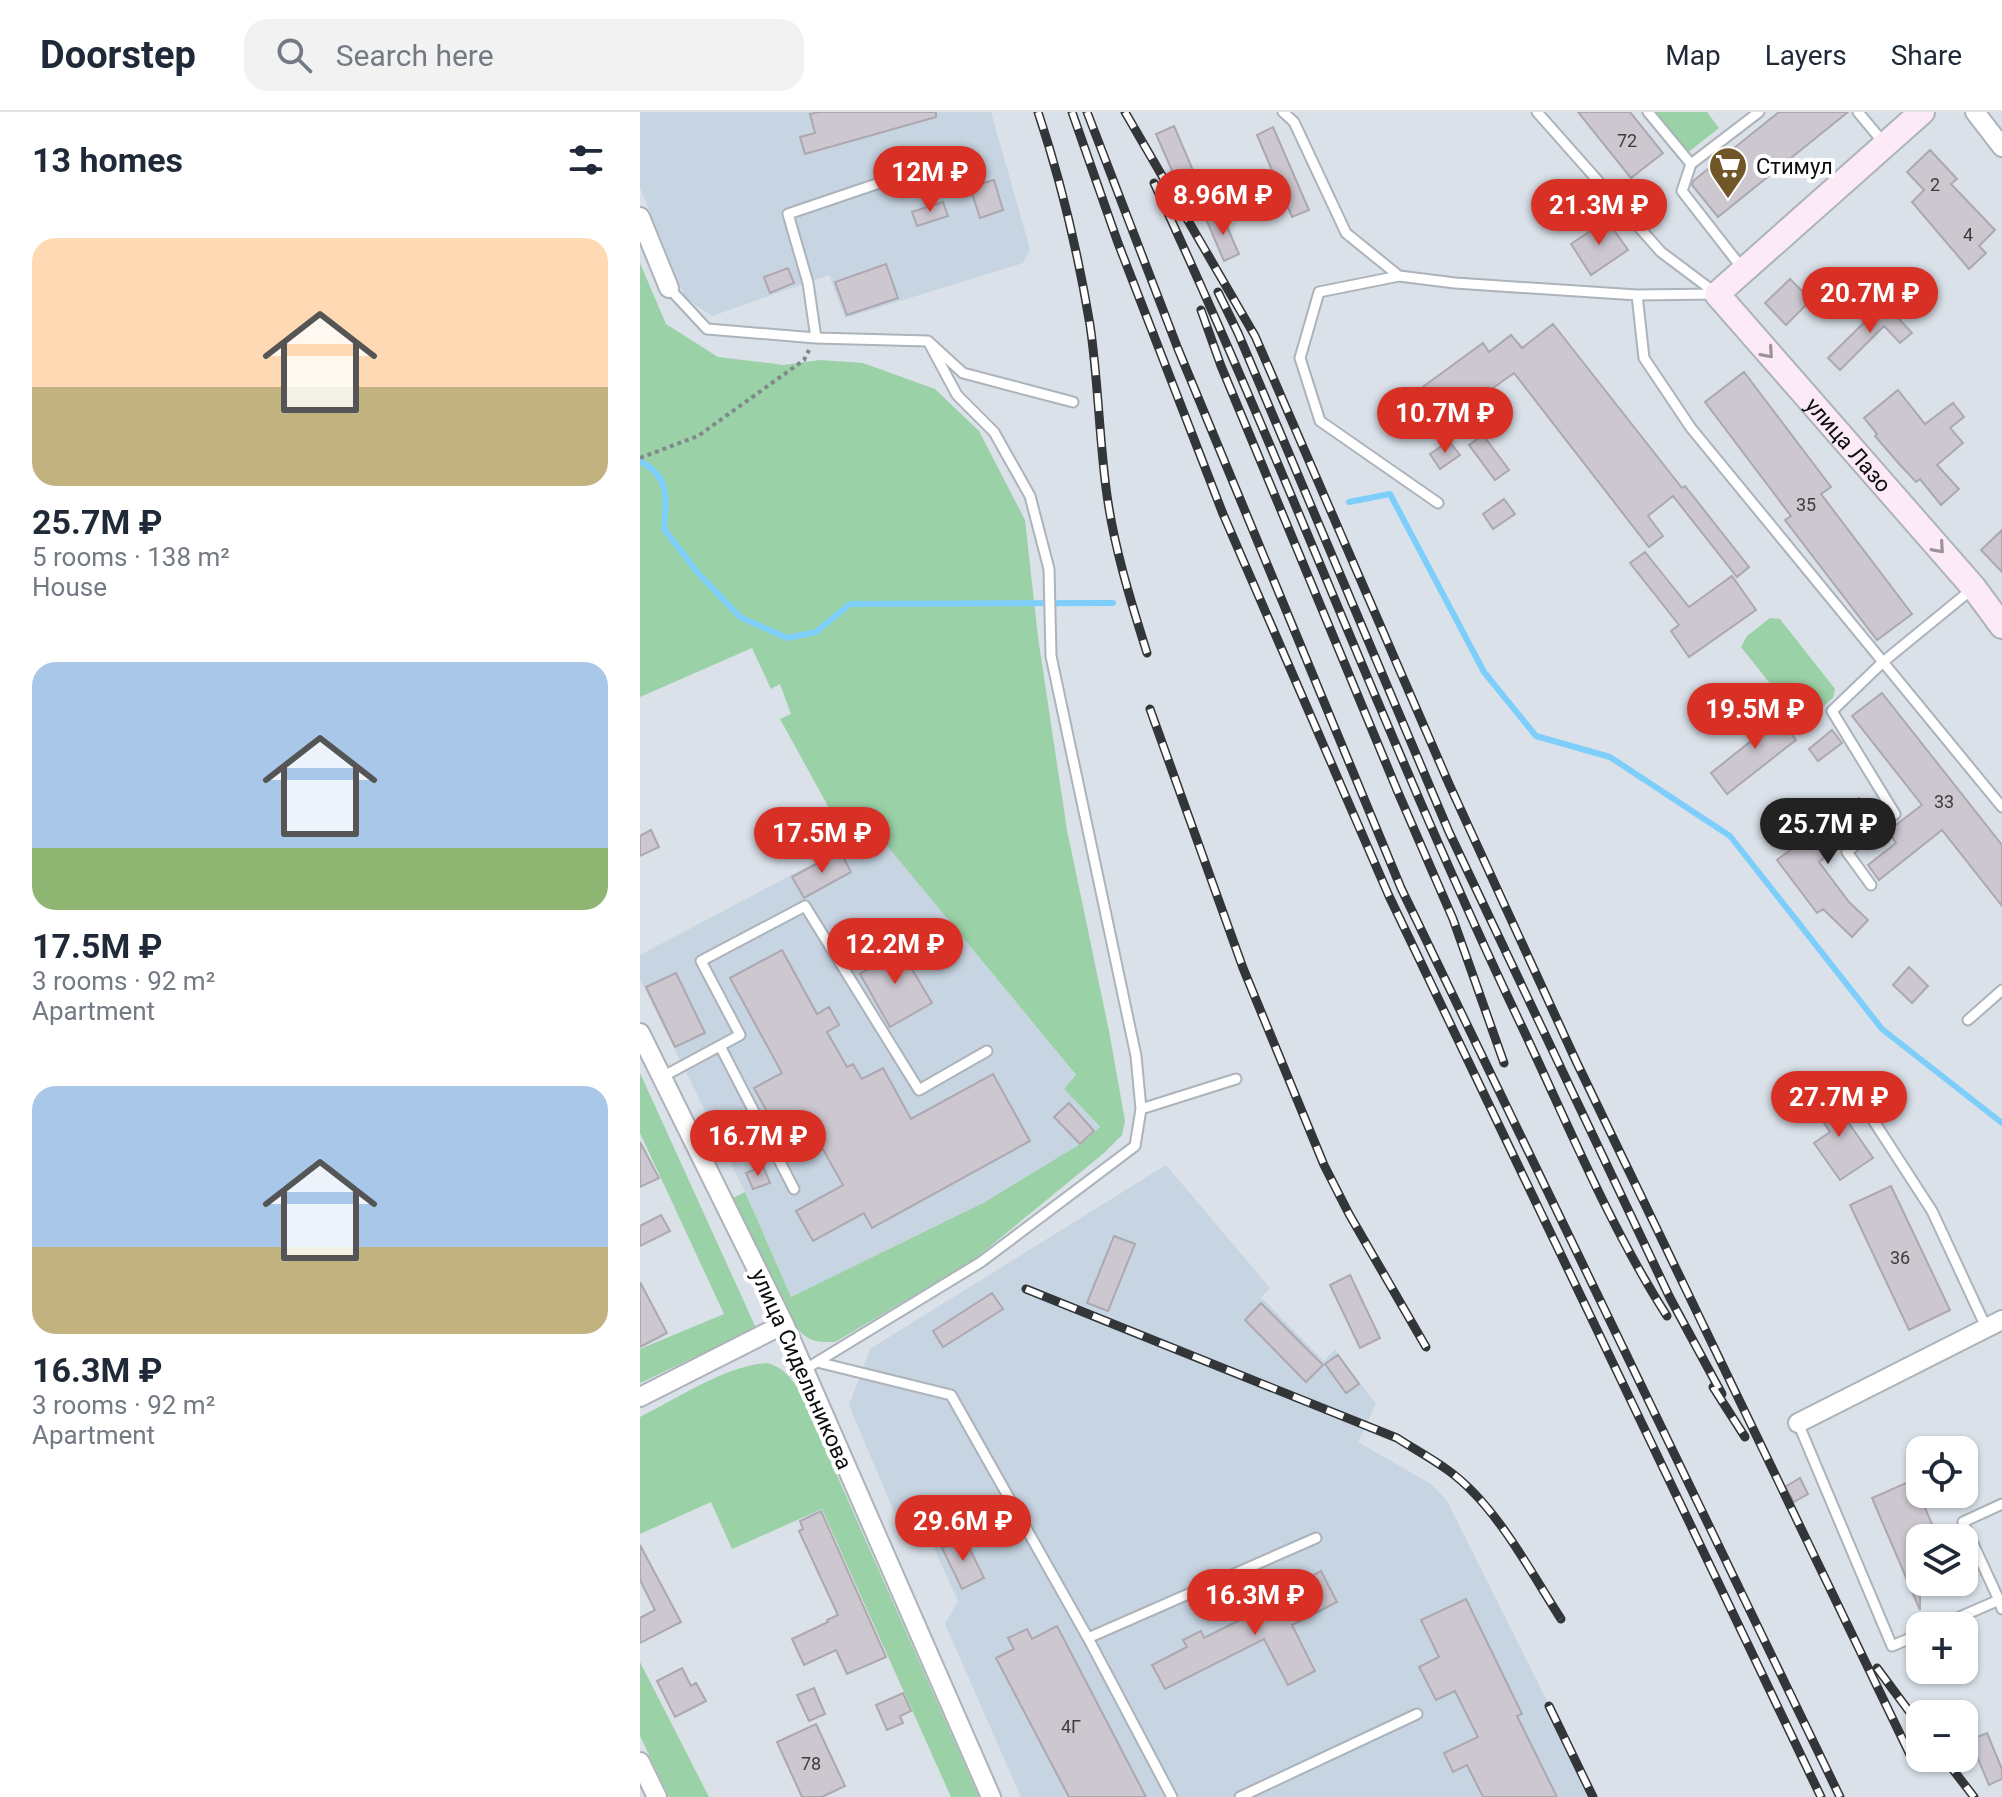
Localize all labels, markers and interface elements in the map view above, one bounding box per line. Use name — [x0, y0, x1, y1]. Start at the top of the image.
search box — [244, 19, 804, 91]
text: Doorstep — [40, 33, 196, 77]
icon: search — [272, 33, 316, 77]
text: Search here — [336, 38, 494, 73]
text: Map — [1665, 39, 1721, 72]
text: Layers — [1765, 39, 1847, 72]
text: Share — [1891, 39, 1962, 72]
house number: 72 — [1617, 130, 1637, 151]
icon: filters — [564, 138, 608, 182]
text: 13 homes — [32, 140, 183, 180]
supermarket icon: Стимул — [1707, 145, 1749, 200]
pin: 12M ₽ — [874, 146, 986, 214]
place label: Стимул — [1756, 154, 1833, 179]
text: 12M ₽ — [891, 157, 969, 187]
pin: 8.96M ₽ — [1149, 169, 1297, 237]
house number: 2 — [1930, 174, 1940, 195]
pin: 21.3M ₽ — [1525, 179, 1673, 247]
text: 8.96M ₽ — [1173, 180, 1273, 210]
text: 21.3M ₽ — [1549, 190, 1649, 220]
house number: 4 — [1963, 224, 1973, 245]
pin: 20.7M ₽ — [1796, 267, 1944, 335]
text: 20.7M ₽ — [1820, 278, 1920, 308]
icon: home — [248, 290, 392, 434]
one-way arrow — [1758, 343, 1773, 358]
pin: 10.7M ₽ — [1371, 387, 1519, 455]
street label: улица Лазо — [1800, 392, 1896, 497]
text: 10.7M ₽ — [1395, 398, 1495, 428]
house number: 35 — [1796, 494, 1816, 515]
text: 25.7M ₽ — [32, 502, 163, 542]
one-way arrow — [1930, 539, 1944, 554]
text: 5 rooms · 138 m² — [32, 542, 230, 572]
text: House — [32, 572, 107, 602]
pin: 19.5M ₽ — [1681, 683, 1829, 751]
text: 19.5M ₽ — [1705, 694, 1805, 724]
icon: home — [248, 714, 392, 858]
house number: 33 — [1934, 791, 1954, 812]
pin: 25.7M ₽ — [1754, 798, 1902, 866]
pin: 17.5M ₽ — [748, 807, 896, 875]
text: 25.7M ₽ — [1778, 809, 1878, 839]
text: 17.5M ₽ — [772, 818, 872, 848]
pin: 12.2M ₽ — [821, 918, 969, 986]
text: 17.5M ₽ — [32, 926, 163, 966]
text: 12.2M ₽ — [845, 929, 945, 959]
text: 3 rooms · 92 m² — [32, 966, 215, 996]
text: Apartment — [32, 996, 155, 1026]
pin: 27.7M ₽ — [1765, 1071, 1913, 1139]
text: 27.7M ₽ — [1789, 1082, 1889, 1112]
pin: 16.7M ₽ — [684, 1110, 832, 1178]
text: 16.7M ₽ — [708, 1121, 808, 1151]
icon: home — [248, 1138, 392, 1282]
house number: 36 — [1890, 1247, 1910, 1268]
street label: улица Сидельникова — [746, 1265, 857, 1473]
text: 16.3M ₽ — [32, 1350, 163, 1390]
text: 3 rooms · 92 m² — [32, 1390, 215, 1420]
text: Apartment — [32, 1420, 155, 1450]
map controls — [1906, 1436, 1978, 1772]
button: locate — [1906, 1436, 1978, 1508]
pin: 29.6M ₽ — [889, 1495, 1037, 1563]
text: 29.6M ₽ — [913, 1506, 1013, 1536]
button: layers — [1906, 1524, 1978, 1596]
pin: 16.3M ₽ — [1181, 1569, 1329, 1637]
text: 16.3M ₽ — [1205, 1580, 1305, 1610]
button: + — [1906, 1612, 1978, 1684]
button: − — [1906, 1700, 1978, 1772]
house number: 4Г — [1061, 1716, 1081, 1737]
house number: 78 — [801, 1753, 821, 1774]

